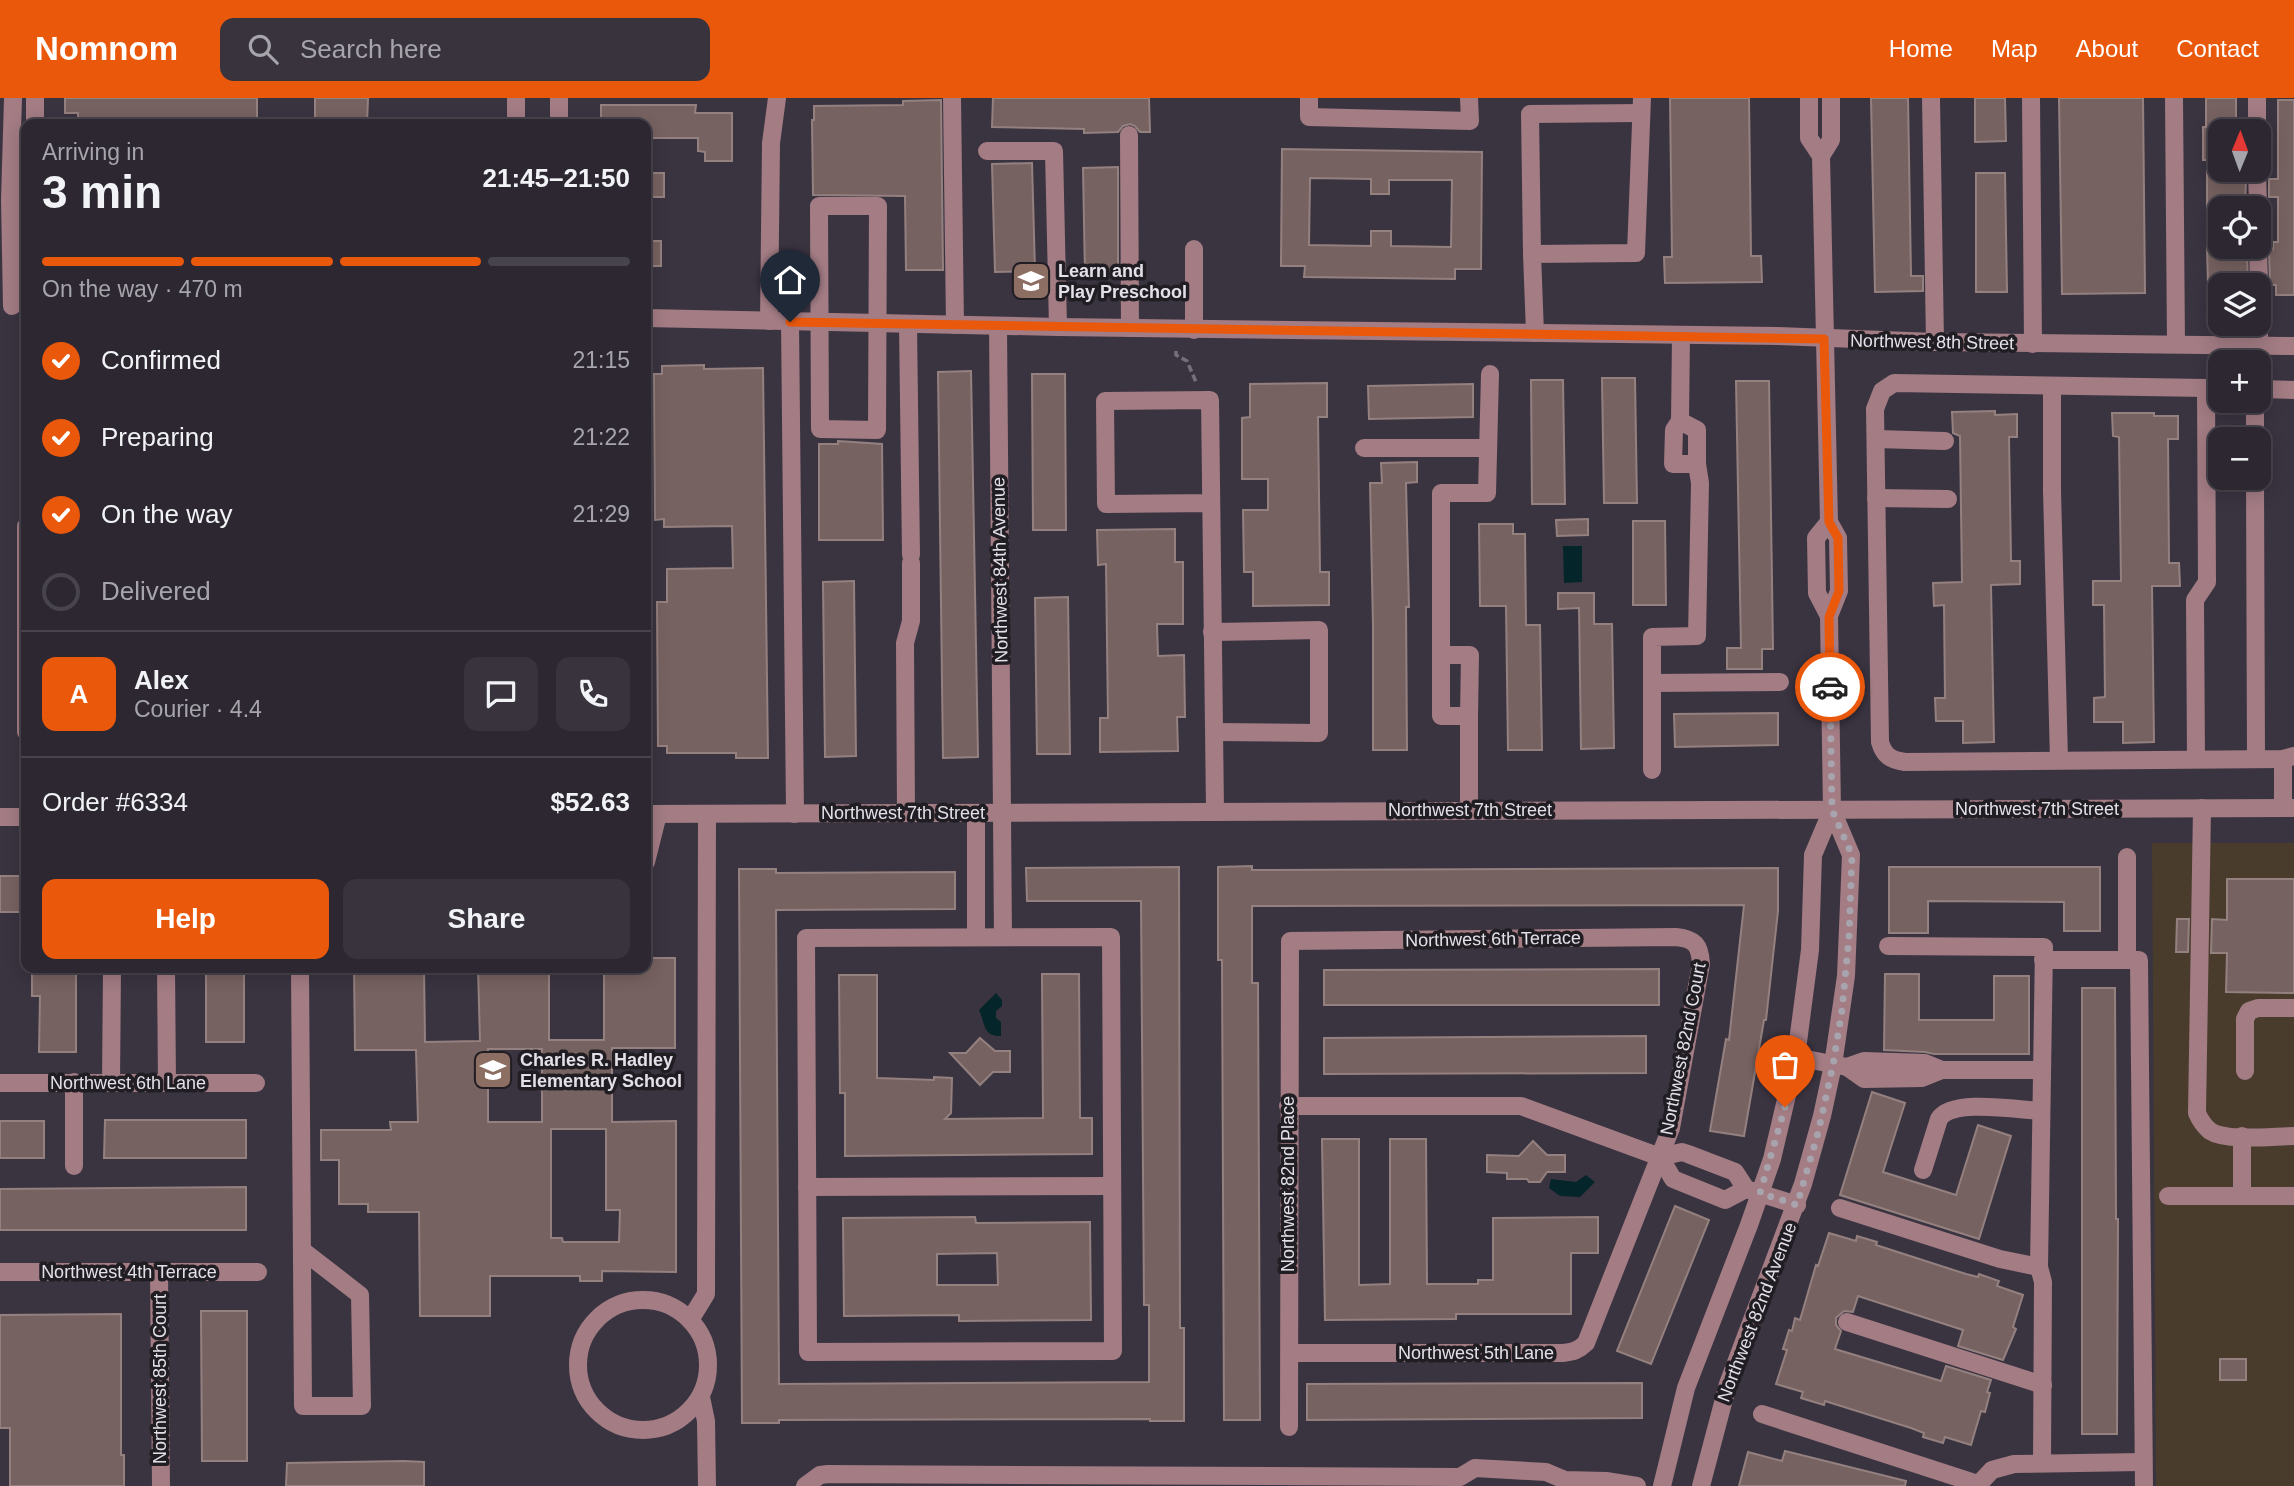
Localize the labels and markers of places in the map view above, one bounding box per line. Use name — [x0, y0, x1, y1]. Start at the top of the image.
pin — [760, 250, 820, 322]
school or university icon: Learn and Play Preschool — [1010, 260, 1052, 302]
place label: Learn and Play Preschool — [1058, 261, 1187, 302]
pin — [1755, 1035, 1815, 1107]
school or university icon: Charles R. Hadley Elementary School — [472, 1049, 514, 1091]
place label: Charles R. Hadley Elementary School — [520, 1050, 682, 1091]

